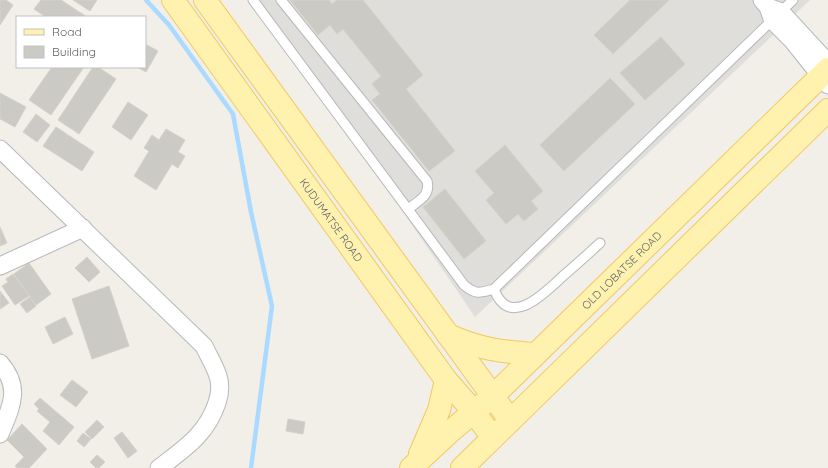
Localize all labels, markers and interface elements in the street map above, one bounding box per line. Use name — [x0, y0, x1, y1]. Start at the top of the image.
legend — [16, 16, 146, 68]
text: Road — [52, 24, 82, 39]
text: Building — [52, 44, 96, 59]
street label: KUDUMATSE ROAD — [296, 176, 366, 265]
street label: OLD LOBATSE ROAD — [579, 228, 665, 312]

